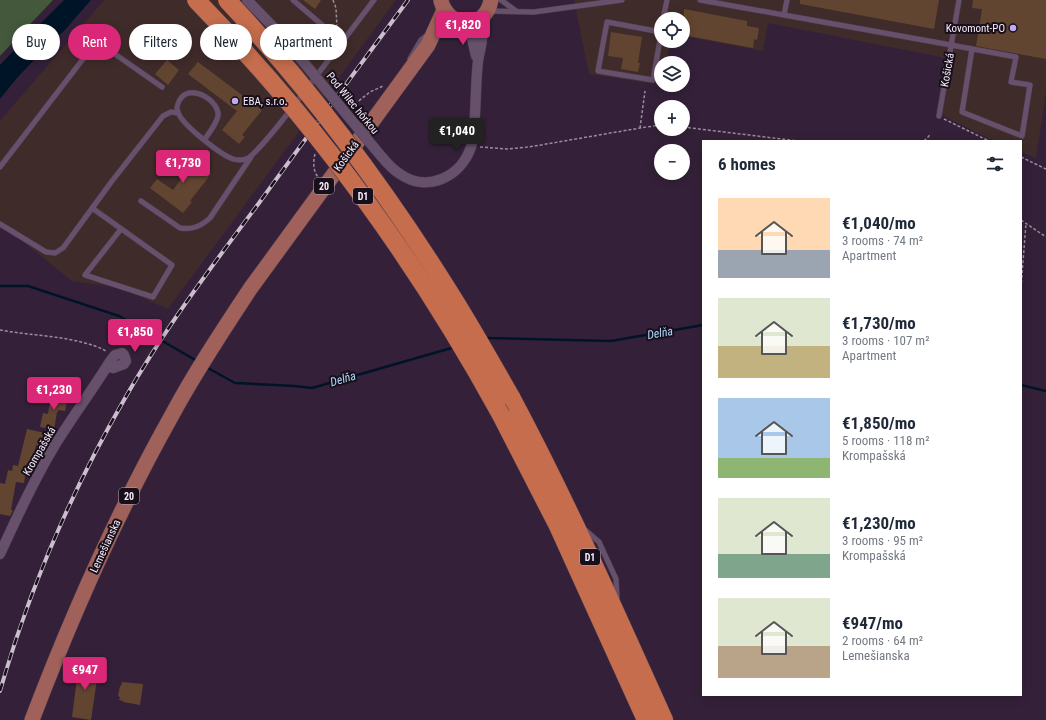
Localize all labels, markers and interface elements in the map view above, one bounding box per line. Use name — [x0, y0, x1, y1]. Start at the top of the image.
pin: €1,820 — [430, 12, 496, 46]
map controls — [654, 12, 690, 180]
button: locate — [654, 12, 690, 48]
text: €1,820 — [445, 17, 481, 32]
place label: Kovomont-PO — [946, 22, 1005, 35]
marker: Kovomont-PO — [1008, 23, 1018, 33]
chip: Buy — [12, 24, 60, 60]
chip: Rent — [68, 24, 121, 60]
chip: Filters — [129, 24, 192, 60]
chip: New — [200, 24, 252, 60]
chip: Apartment — [260, 24, 347, 60]
street label: Košická — [938, 52, 957, 88]
button: layers — [654, 56, 690, 92]
street label: Pod Wilec hôrkou — [324, 70, 381, 137]
place label: EBA, s.r.o. — [243, 95, 288, 108]
marker: EBA, s.r.o. — [230, 96, 240, 106]
button: + — [654, 100, 690, 136]
pin: €1,040 — [424, 118, 490, 152]
text: €1,040 — [439, 123, 475, 138]
street label: Košická — [331, 139, 362, 174]
button: − — [654, 144, 690, 180]
pin: €1,730 — [150, 150, 216, 184]
icon: filters — [984, 153, 1006, 175]
text: 6 homes — [718, 154, 776, 174]
text: €1,730 — [165, 155, 201, 170]
road number: 20 — [314, 178, 334, 194]
road number: D1 — [353, 188, 373, 204]
text: €1,040/mo — [842, 213, 916, 233]
icon: home — [750, 214, 798, 262]
text: 3 rooms · 74 m² — [842, 233, 923, 248]
text: Apartment — [842, 248, 896, 263]
text: €1,730/mo — [842, 313, 916, 333]
icon: home — [750, 314, 798, 362]
pin: €1,850 — [102, 319, 168, 353]
text: €1,850 — [117, 324, 153, 339]
water label: Delňa — [646, 324, 674, 342]
text: 3 rooms · 107 m² — [842, 333, 929, 348]
text: Apartment — [842, 348, 896, 363]
water label: Delňa — [329, 369, 357, 389]
pin: €1,230 — [21, 377, 87, 411]
text: €1,230 — [36, 382, 72, 397]
text: €1,850/mo — [842, 413, 916, 433]
icon: home — [750, 414, 798, 462]
street label: Krompašská — [20, 425, 59, 478]
text: 5 rooms · 118 m² — [842, 433, 929, 448]
text: Krompašská — [842, 448, 906, 463]
road number: 20 — [119, 488, 139, 504]
text: €1,230/mo — [842, 513, 916, 533]
icon: home — [750, 514, 798, 562]
street label: Lemešianska — [87, 518, 123, 575]
text: 3 rooms · 95 m² — [842, 533, 923, 548]
text: Krompašská — [842, 548, 906, 563]
road number: D1 — [580, 549, 600, 565]
text: €947/mo — [842, 613, 903, 633]
icon: home — [750, 614, 798, 662]
text: 2 rooms · 64 m² — [842, 633, 923, 648]
text: Lemešianska — [842, 648, 910, 663]
pin: €947 — [61, 657, 109, 691]
text: €947 — [72, 662, 98, 677]

